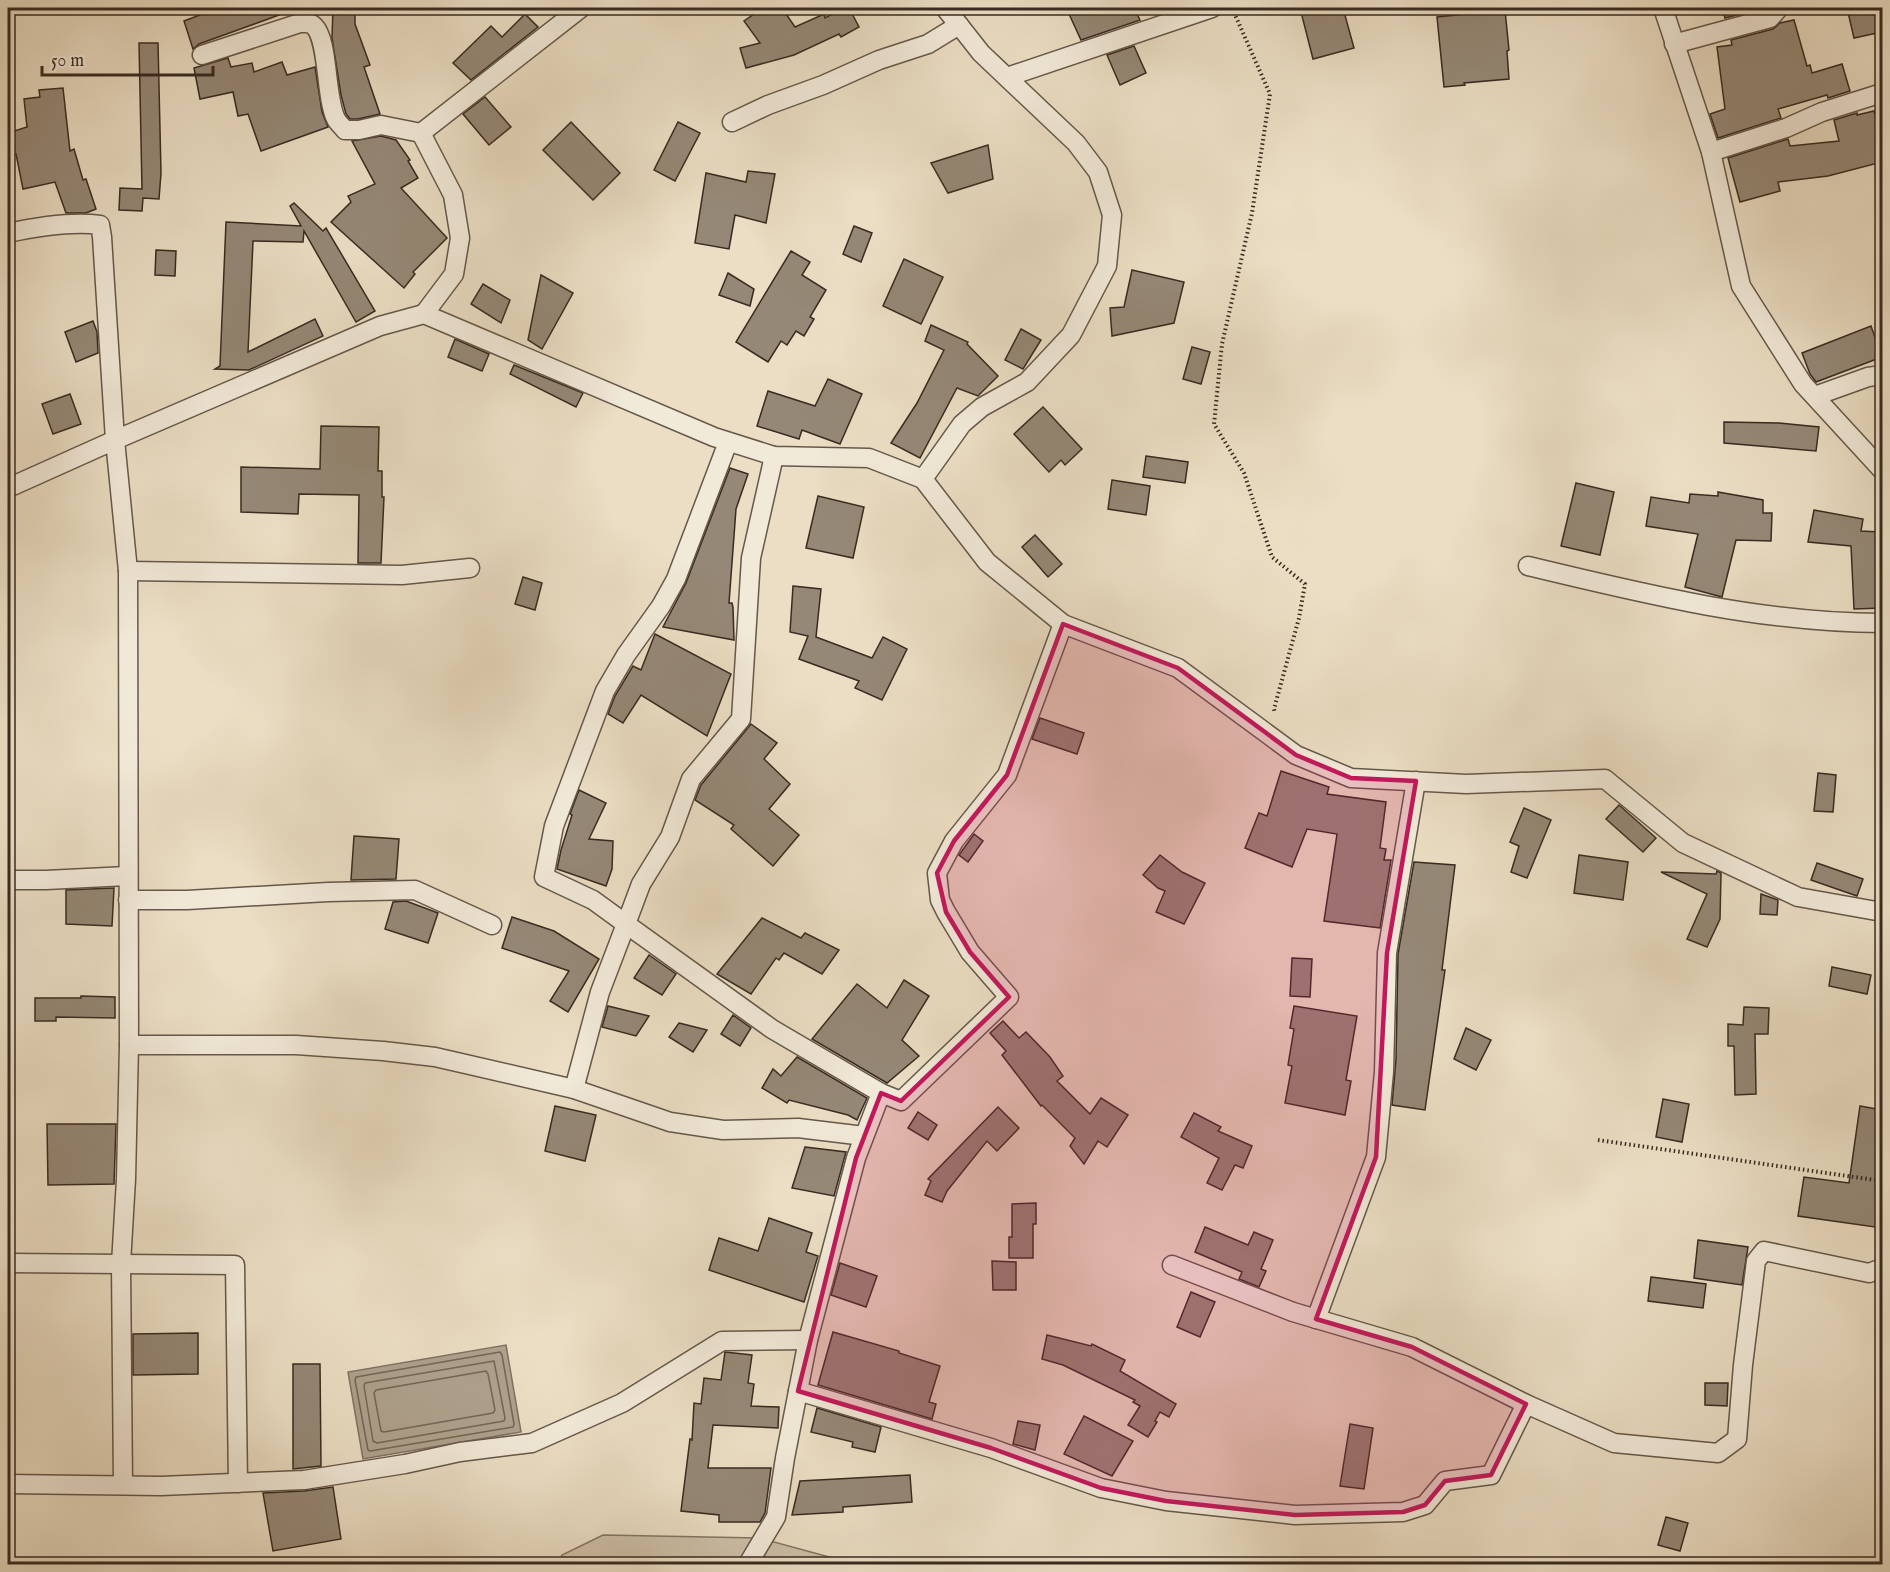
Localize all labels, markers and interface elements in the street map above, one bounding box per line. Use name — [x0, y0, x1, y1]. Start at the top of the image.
scale bar — [42, 39, 213, 77]
text: 50 m — [51, 50, 84, 73]

